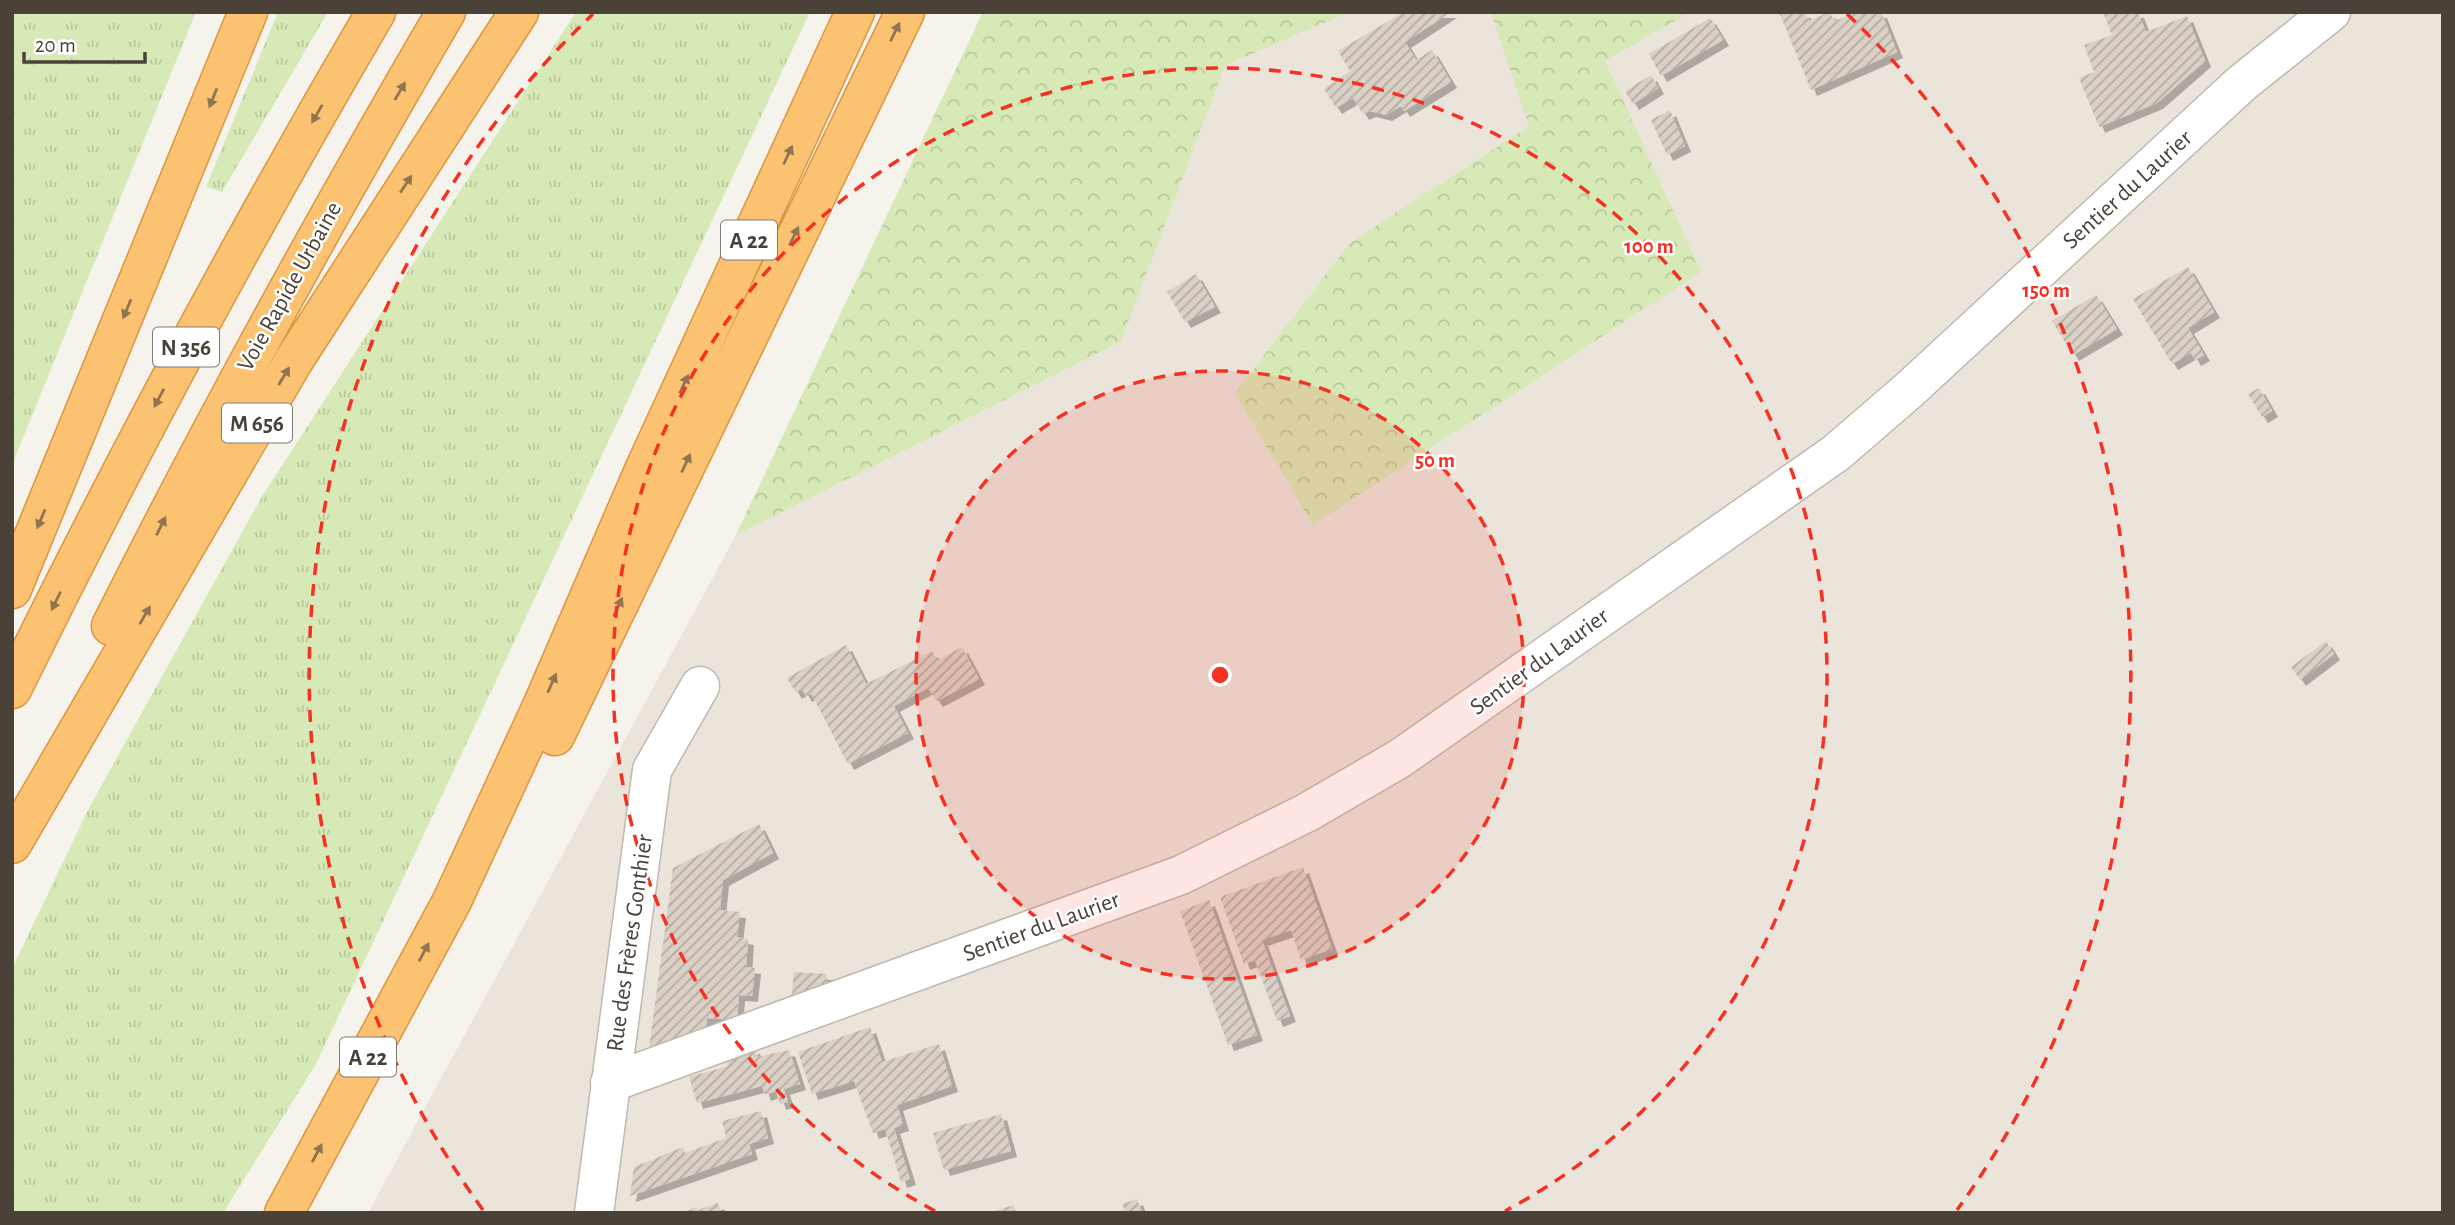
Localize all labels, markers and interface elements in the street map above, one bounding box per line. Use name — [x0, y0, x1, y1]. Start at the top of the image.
scale bar — [24, 21, 145, 65]
one-way arrow — [889, 22, 901, 42]
text: 20 m — [35, 35, 76, 56]
one-way arrow — [394, 81, 406, 100]
one-way arrow — [207, 88, 219, 108]
one-way arrow — [311, 104, 324, 123]
street label: Sentier du Laurier — [2058, 126, 2197, 254]
one-way arrow — [783, 145, 794, 165]
one-way arrow — [399, 175, 413, 193]
street label: Voie Rapide Urbaine — [233, 198, 346, 375]
road number: A 22 — [721, 220, 777, 260]
one-way arrow — [788, 226, 800, 246]
text: 100 m — [1624, 236, 1674, 257]
text: 150 m — [2022, 280, 2070, 301]
one-way arrow — [121, 298, 132, 319]
road number: N 356 — [153, 328, 219, 366]
one-way arrow — [278, 367, 291, 386]
one-way arrow — [678, 374, 689, 394]
one-way arrow — [153, 388, 164, 408]
road number: M 656 — [222, 404, 292, 442]
text: 50 m — [1415, 450, 1455, 471]
one-way arrow — [681, 453, 692, 474]
one-way arrow — [35, 509, 46, 530]
one-way arrow — [155, 516, 166, 536]
one-way arrow — [50, 591, 61, 611]
one-way arrow — [612, 597, 624, 617]
street label: Sentier du Laurier — [1466, 604, 1613, 720]
one-way arrow — [139, 606, 151, 625]
centre of rings — [1208, 663, 1232, 687]
one-way arrow — [546, 673, 558, 693]
street label: Rue des Frères Gonthier — [603, 833, 657, 1053]
street label: Sentier du Laurier — [960, 887, 1123, 966]
one-way arrow — [418, 942, 430, 962]
road number: A 22 — [340, 1038, 396, 1076]
one-way arrow — [311, 1143, 323, 1163]

